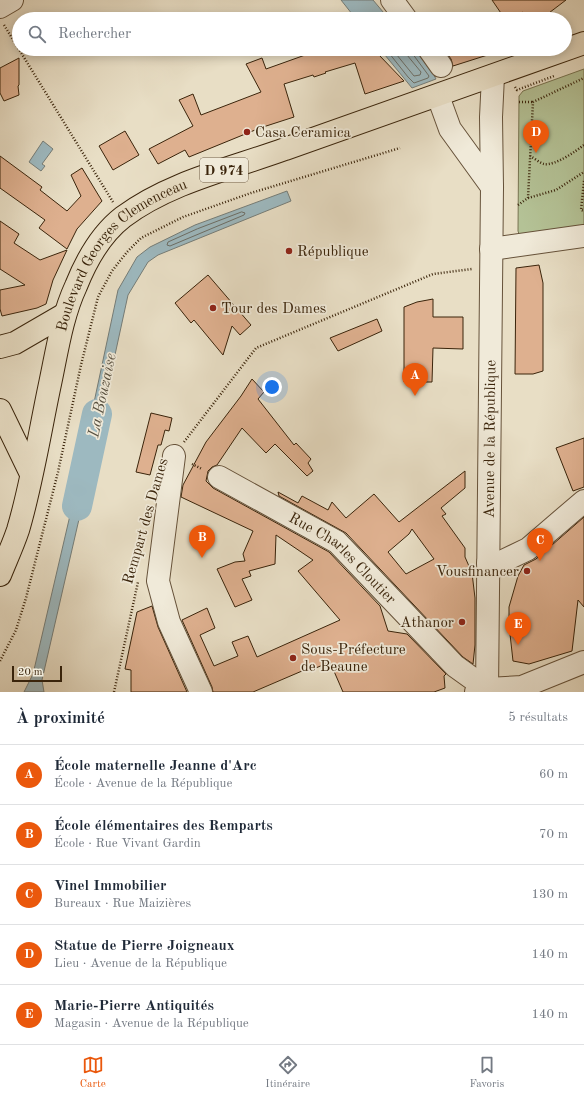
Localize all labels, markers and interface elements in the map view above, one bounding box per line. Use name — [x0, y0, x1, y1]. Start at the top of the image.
search box — [12, 12, 572, 56]
icon: search — [26, 23, 48, 45]
text: Rechercher — [58, 27, 131, 42]
pin: D — [523, 120, 549, 153]
place label: Casa Ceramica — [255, 126, 352, 141]
marker: Casa Ceramica — [242, 127, 252, 137]
road number: D 974 — [200, 158, 248, 182]
street label: Boulevard Georges Clemenceau — [55, 177, 190, 333]
place label: République — [297, 245, 369, 260]
marker: République — [284, 246, 294, 256]
place label: Tour des Dames — [221, 302, 326, 317]
marker: Tour des Dames — [208, 303, 218, 313]
water label: La Bouzaise — [86, 351, 120, 440]
street label: Avenue de la République — [483, 360, 499, 518]
pin: A — [402, 363, 428, 396]
your location — [262, 377, 282, 397]
street label: Rempart des Dames — [121, 457, 172, 586]
street label: Rue Charles Cloutier — [286, 511, 398, 608]
pin: B — [189, 525, 215, 558]
pin: C — [527, 528, 553, 561]
place label: Vousfinancer — [436, 565, 519, 580]
marker: Vousfinancer — [522, 566, 532, 576]
pin: E — [505, 612, 531, 645]
place label: Athanor — [400, 616, 454, 631]
marker: Athanor — [457, 617, 467, 627]
place label: Sous-Préfecture de Beaune — [301, 643, 406, 675]
marker: Sous-Préfecture de Beaune — [288, 653, 298, 663]
scale bar — [12, 664, 62, 683]
text: 20 m — [18, 667, 43, 678]
text: À proximité — [16, 710, 105, 727]
text: 5 résultats — [508, 711, 568, 724]
text: École maternelle Jeanne d'Arc — [54, 759, 257, 774]
text: A — [24, 768, 34, 781]
text: 60 m — [539, 768, 568, 781]
text: École · Avenue de la République — [54, 777, 233, 790]
text: École élémentaires des Remparts — [54, 819, 273, 834]
text: B — [24, 828, 34, 841]
text: 70 m — [539, 828, 568, 841]
text: École · Rue Vivant Gardin — [54, 837, 201, 850]
text: Vinel Immobilier — [54, 879, 166, 894]
text: C — [25, 888, 33, 901]
text: 130 m — [531, 888, 568, 901]
text: Bureaux · Rue Maizières — [54, 897, 191, 910]
text: Statue de Pierre Joigneaux — [54, 939, 235, 954]
text: D — [24, 948, 34, 961]
text: 140 m — [531, 948, 568, 961]
text: Lieu · Avenue de la République — [54, 957, 227, 970]
text: Marie-Pierre Antiquités — [54, 999, 214, 1014]
text: E — [25, 1008, 33, 1021]
text: 140 m — [531, 1008, 568, 1021]
text: Magasin · Avenue de la République — [54, 1017, 249, 1030]
tab: Carte — [80, 1054, 106, 1092]
tab: Itinéraire — [265, 1054, 310, 1092]
tab: Favoris — [469, 1054, 504, 1092]

